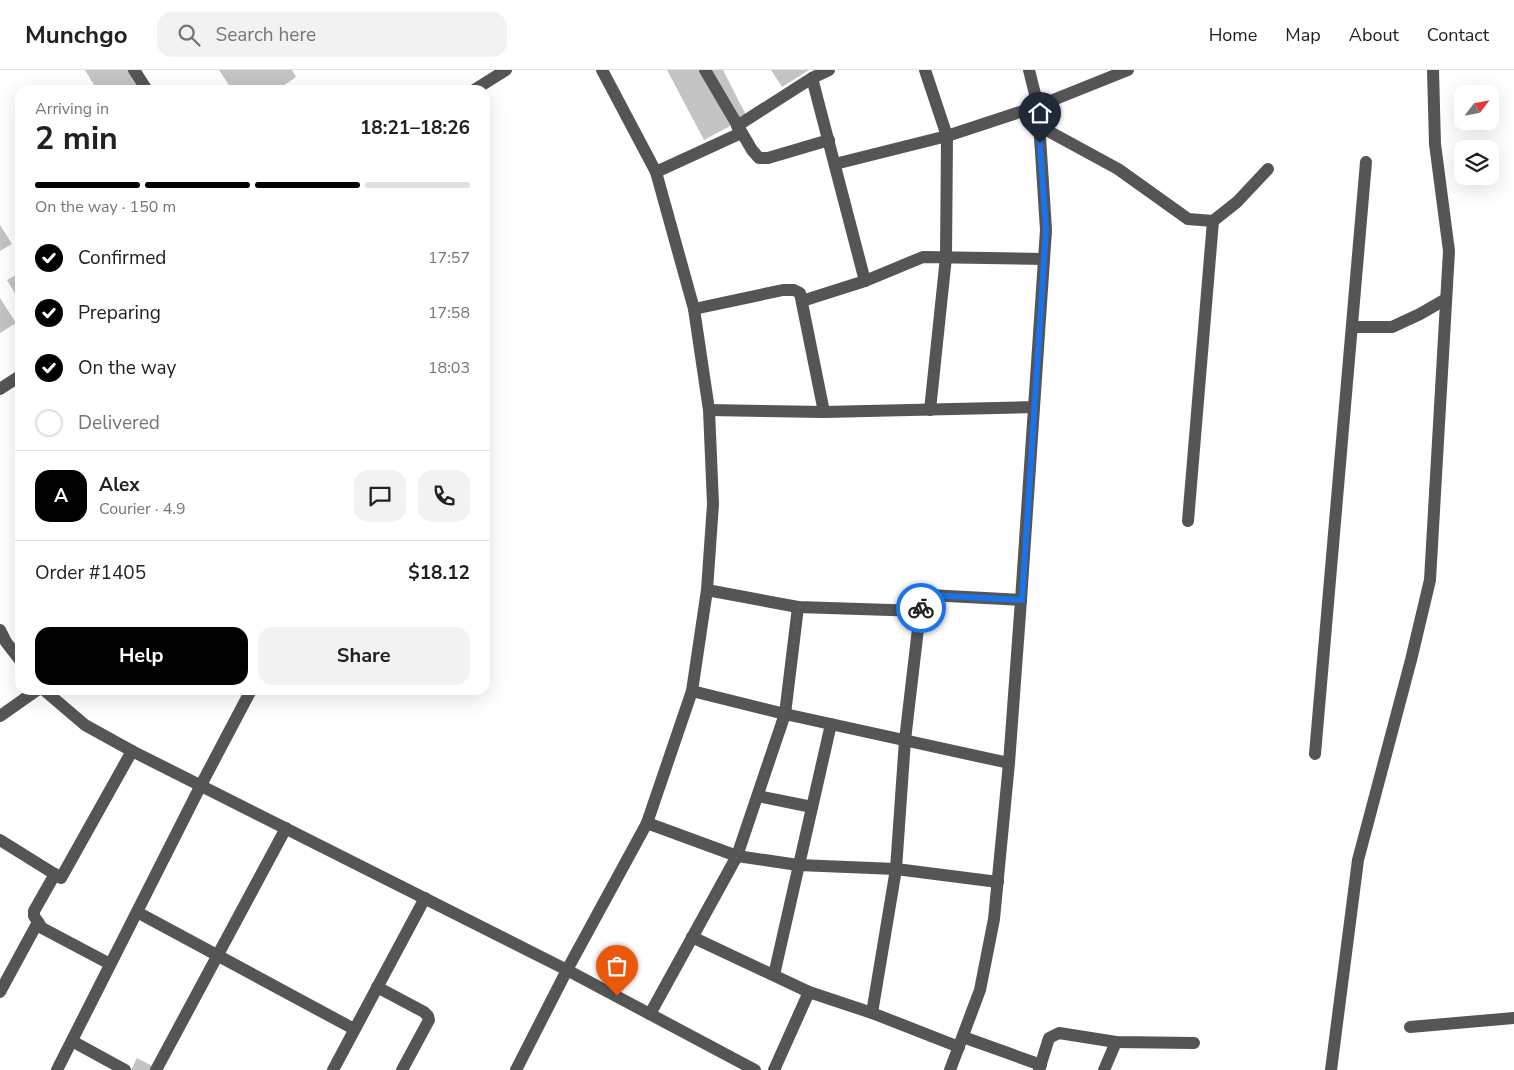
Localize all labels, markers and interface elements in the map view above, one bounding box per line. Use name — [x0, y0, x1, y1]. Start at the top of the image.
search box — [157, 12, 507, 57]
text: Munchgo — [25, 19, 127, 51]
icon: search — [175, 21, 203, 49]
text: Search here — [215, 22, 316, 48]
text: Home — [1209, 23, 1257, 47]
text: Map — [1285, 23, 1321, 47]
text: About — [1349, 23, 1399, 47]
text: Contact — [1427, 23, 1489, 47]
north arrow — [1454, 85, 1499, 130]
map controls — [1454, 85, 1499, 185]
pin — [1019, 92, 1061, 143]
text: Arriving in — [35, 98, 109, 120]
icon: home — [1026, 99, 1054, 127]
text: 18:21–18:26 — [360, 115, 470, 141]
text: 2 min — [35, 117, 118, 160]
button: layers — [1454, 140, 1499, 185]
text: On the way · 150 m — [35, 196, 176, 218]
icon: check — [35, 244, 63, 272]
text: Confirmed — [78, 245, 166, 271]
text: 17:57 — [428, 247, 470, 269]
icon: check — [35, 299, 63, 327]
text: Preparing — [78, 300, 161, 326]
text: 17:58 — [428, 302, 470, 324]
icon: check — [35, 354, 63, 382]
text: On the way — [78, 355, 176, 381]
text: 18:03 — [428, 357, 470, 379]
text: Delivered — [78, 410, 160, 436]
button: chat — [354, 470, 406, 522]
button: phone — [418, 470, 470, 522]
text: Alex — [99, 472, 140, 498]
text: A — [54, 483, 68, 509]
text: Courier · 4.9 — [99, 498, 185, 520]
text: Order #1405 — [35, 560, 146, 586]
text: $18.12 — [408, 560, 470, 586]
courier — [896, 583, 946, 633]
icon: bike — [907, 594, 935, 622]
button: Help — [35, 627, 248, 685]
button: Share — [258, 627, 470, 685]
pin — [596, 945, 638, 996]
icon: bag — [603, 952, 631, 980]

